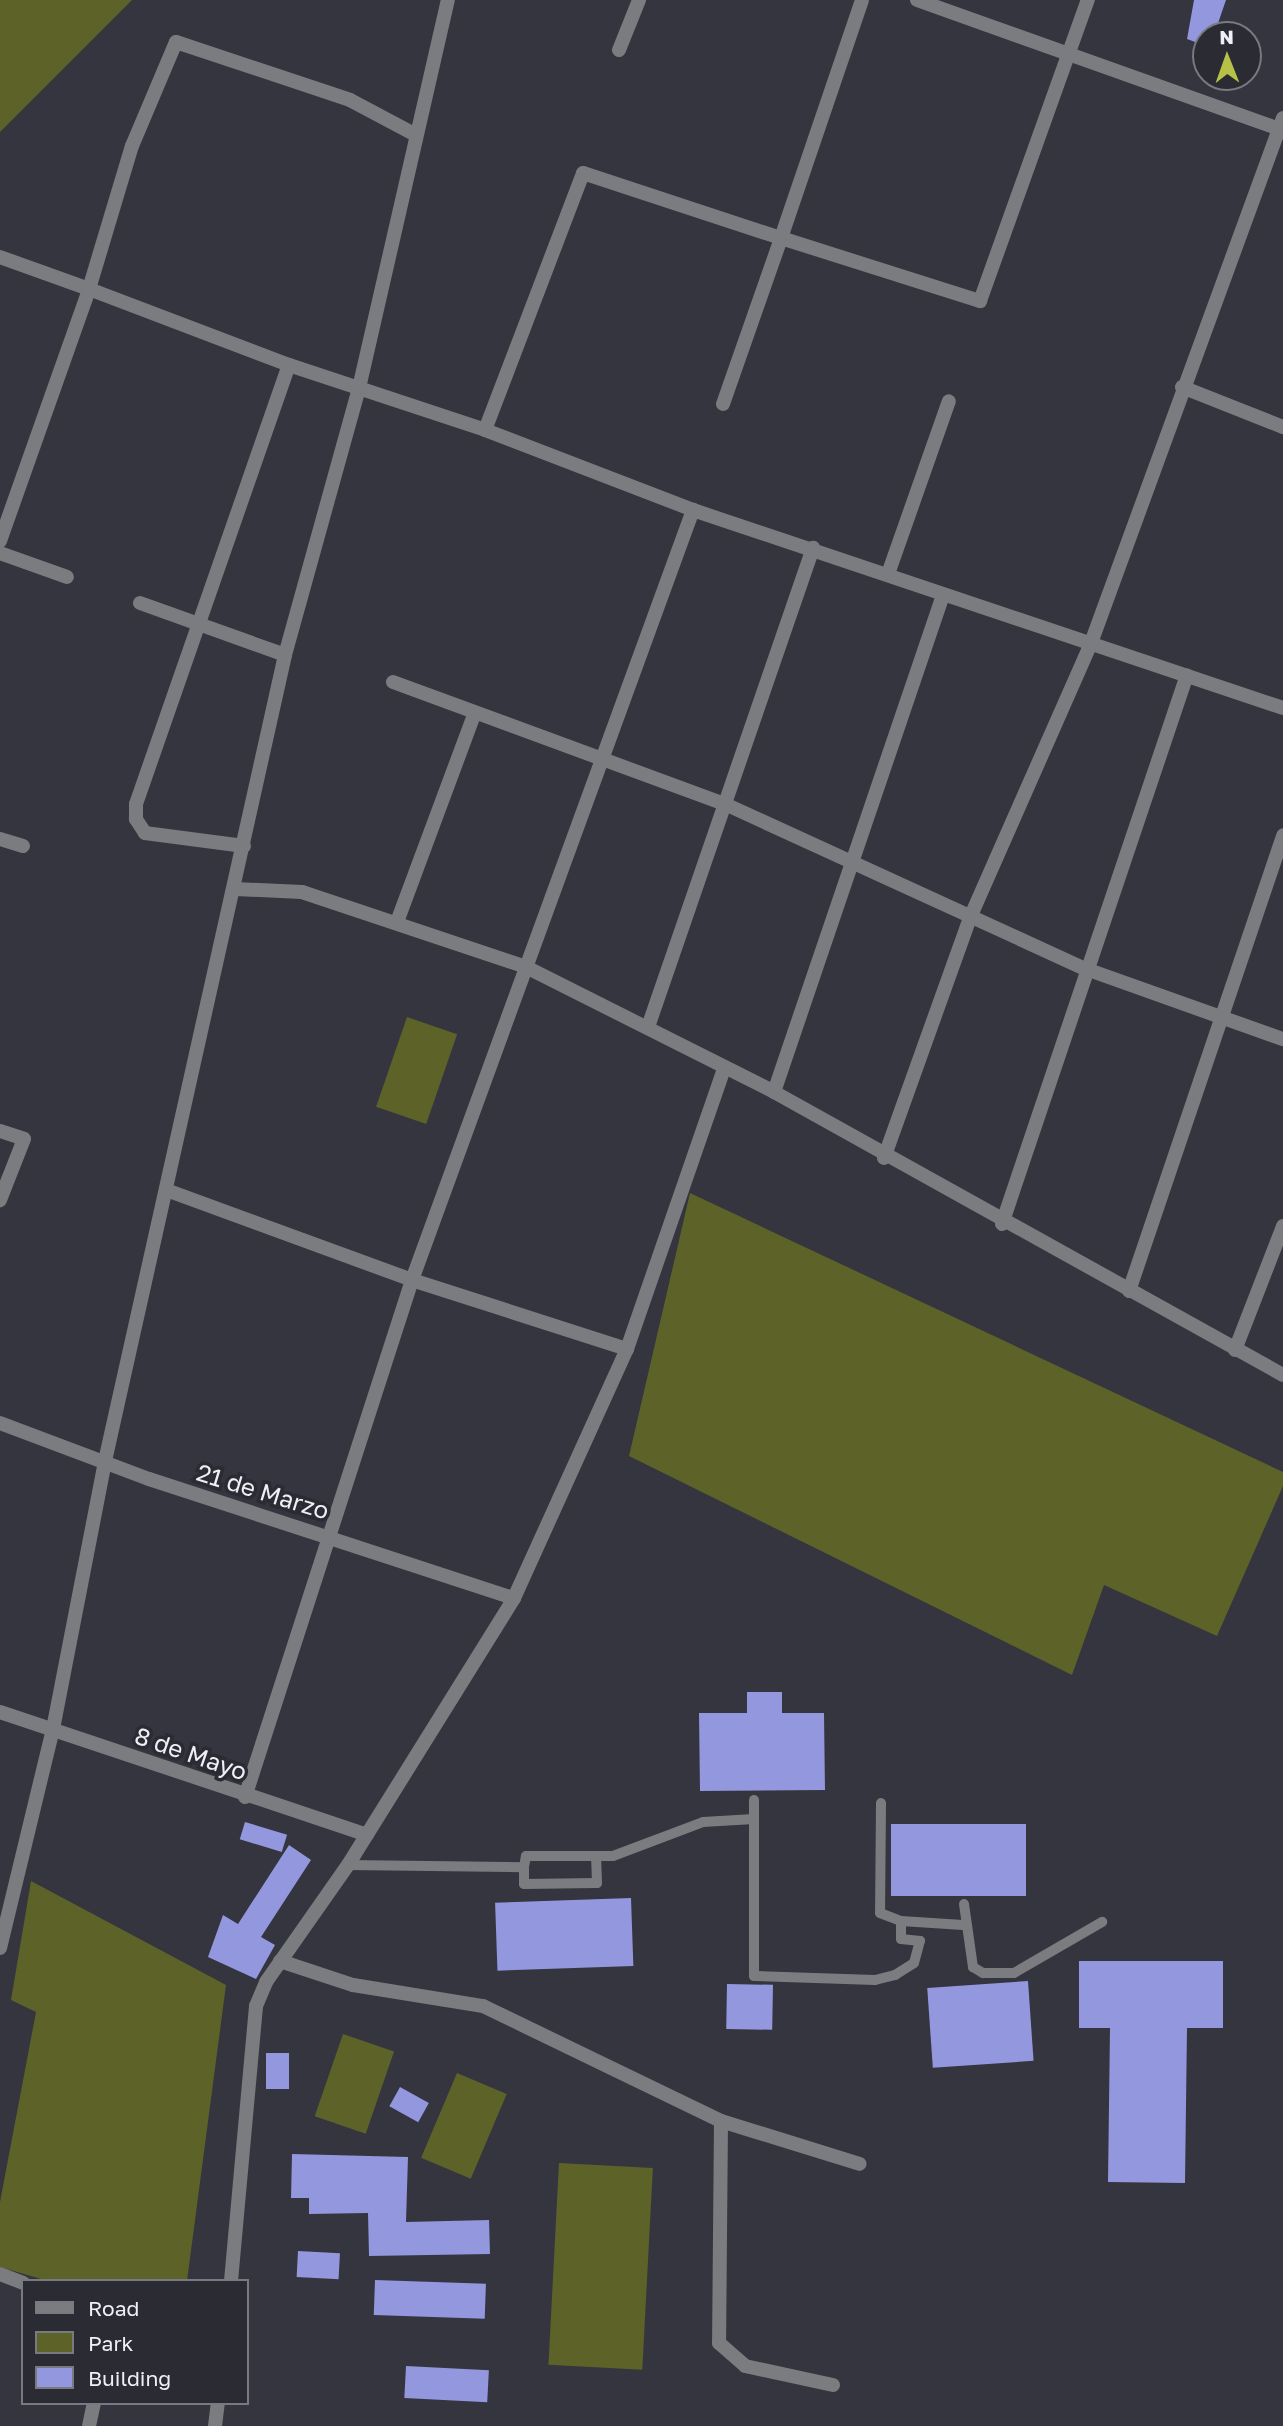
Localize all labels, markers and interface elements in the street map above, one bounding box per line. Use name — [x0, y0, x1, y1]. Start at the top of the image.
north arrow — [1192, 21, 1262, 91]
text: N — [1219, 25, 1234, 48]
street label: 21 de Marzo — [193, 1457, 333, 1525]
street label: 8 de Mayo — [131, 1720, 251, 1786]
legend — [21, 2279, 248, 2405]
text: Road — [88, 2295, 139, 2321]
text: Park — [88, 2330, 133, 2356]
text: Building — [88, 2365, 171, 2391]

